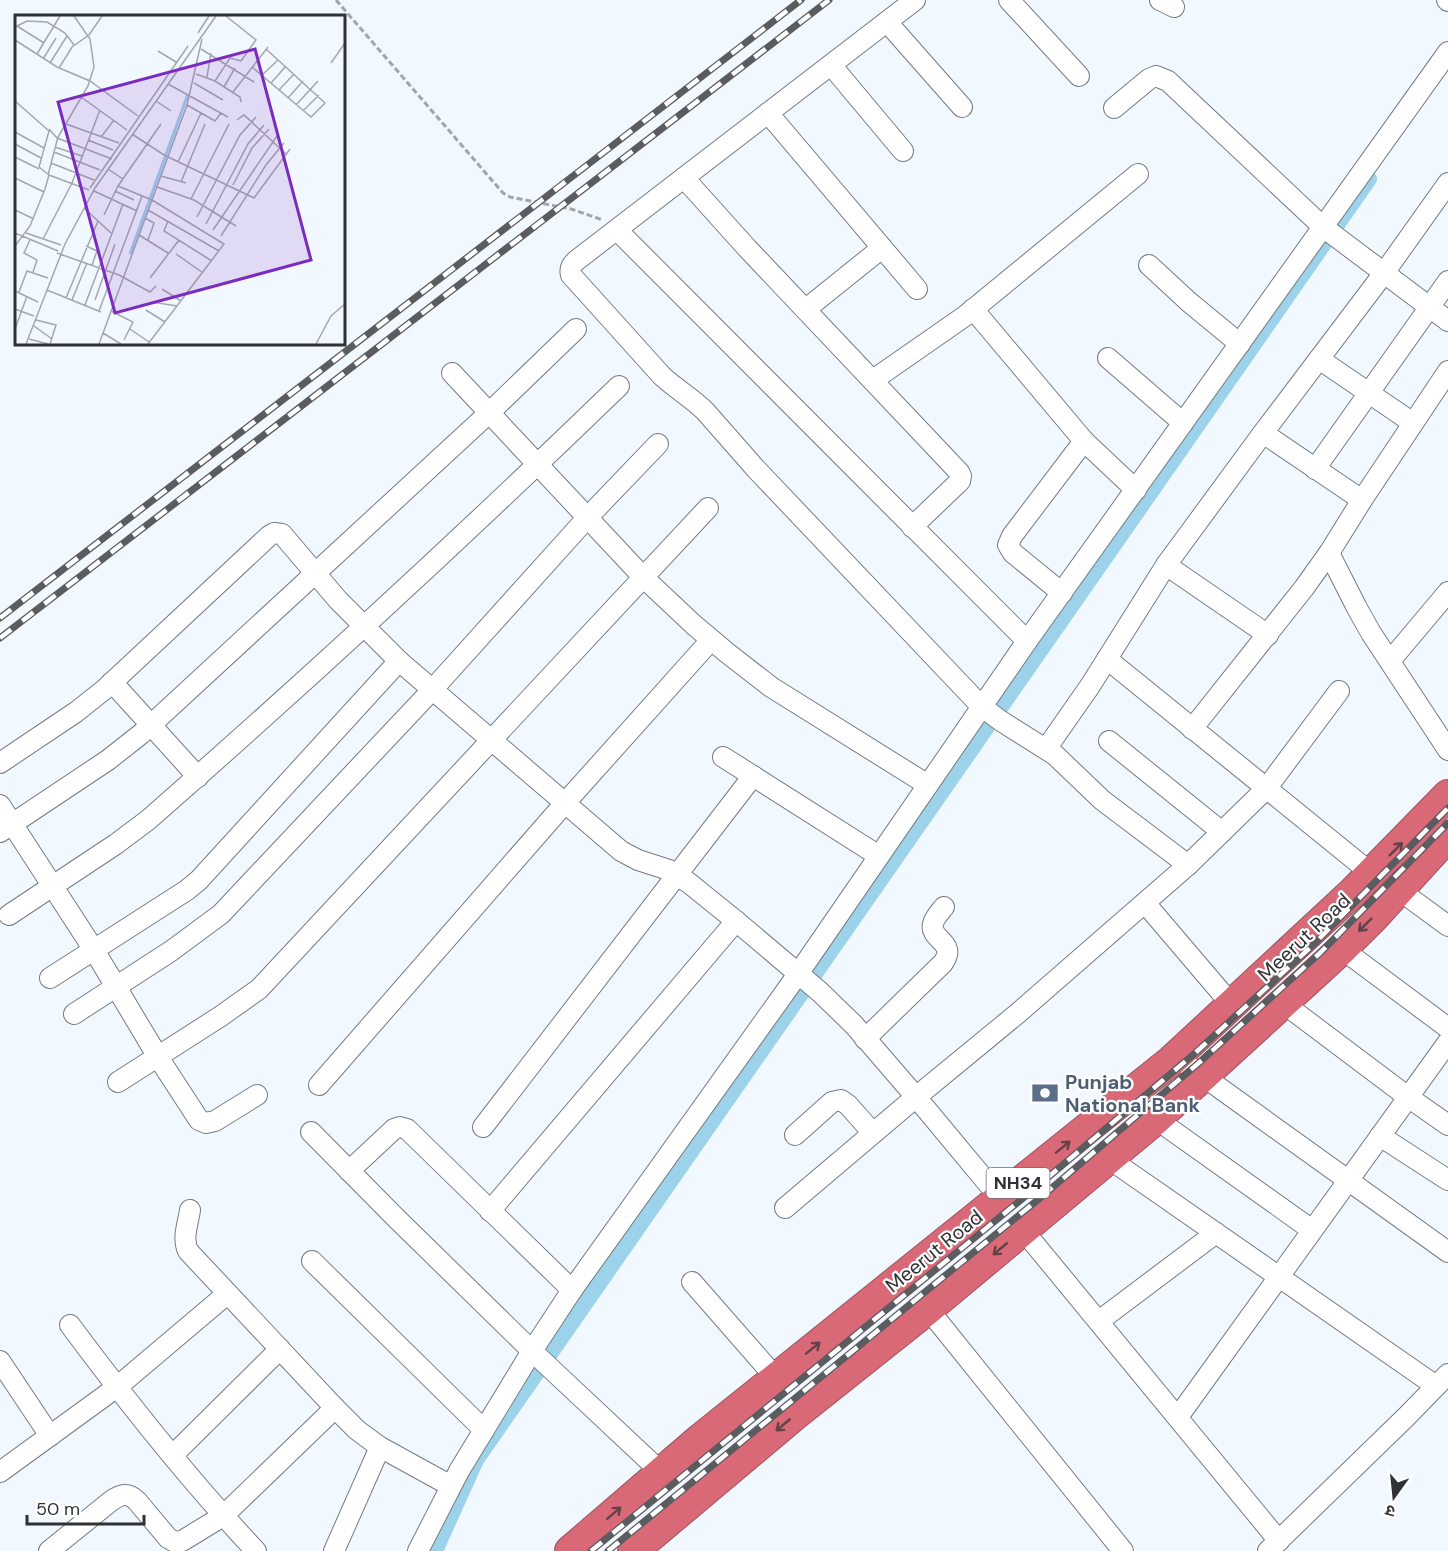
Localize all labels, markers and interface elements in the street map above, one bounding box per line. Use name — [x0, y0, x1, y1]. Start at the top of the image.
inset map — [15, 15, 345, 345]
one-way arrow — [1388, 841, 1403, 856]
street label: Meerut Road — [1252, 887, 1356, 987]
one-way arrow — [1358, 918, 1373, 933]
place label: Punjab National Bank — [1065, 1069, 1200, 1118]
bank icon: Punjab National Bank — [1030, 1078, 1060, 1108]
one-way arrow — [1055, 1140, 1070, 1154]
road number: NH34 — [986, 1168, 1050, 1198]
street label: Meerut Road — [880, 1204, 988, 1298]
one-way arrow — [992, 1243, 1008, 1256]
one-way arrow — [805, 1342, 821, 1355]
one-way arrow — [776, 1418, 791, 1432]
north arrow — [1364, 1467, 1424, 1527]
scale bar — [27, 1488, 144, 1526]
text: 50 m — [36, 1497, 80, 1521]
text: उ — [1382, 1499, 1397, 1522]
one-way arrow — [606, 1506, 622, 1519]

